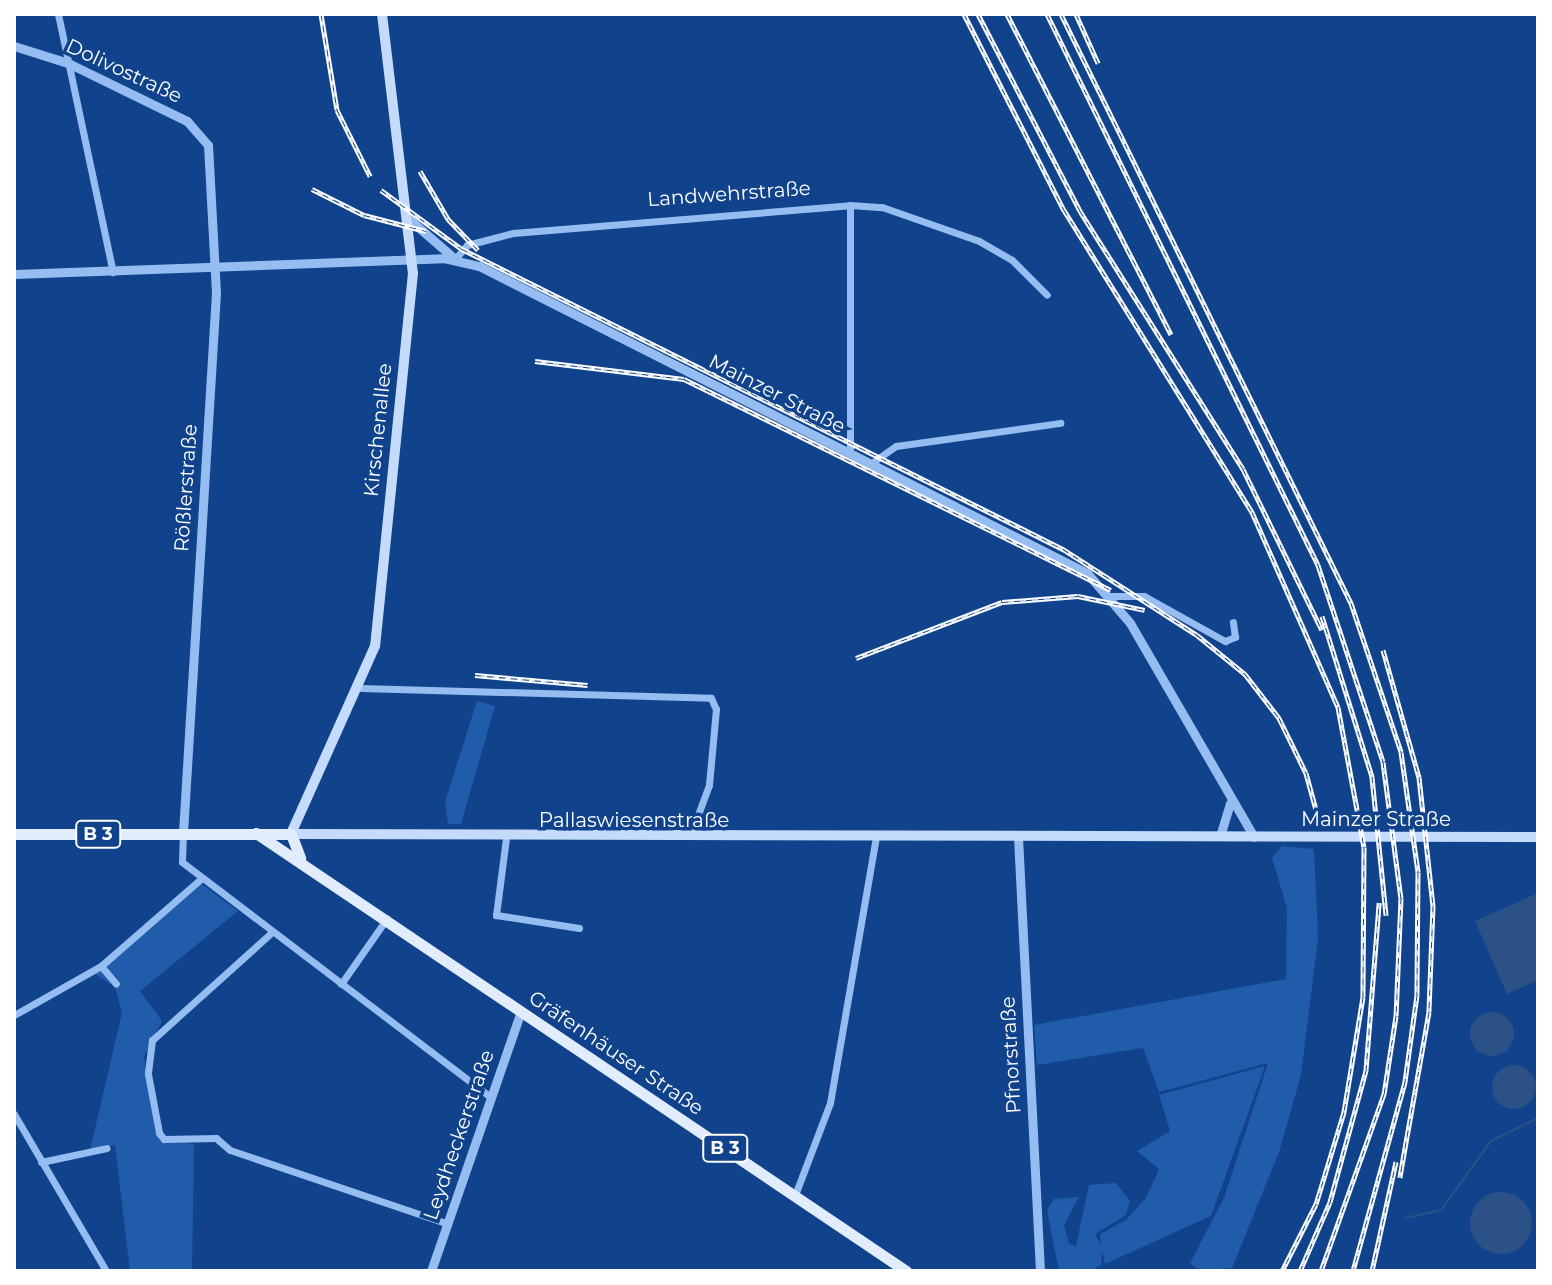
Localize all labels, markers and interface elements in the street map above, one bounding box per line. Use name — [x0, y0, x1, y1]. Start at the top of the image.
street label: Dolivostraße — [62, 34, 186, 108]
street label: Landwehrstraße — [646, 176, 812, 212]
street label: Mainzer Straße — [705, 349, 849, 439]
street label: Kirschenallee — [359, 362, 397, 498]
street label: Rößlerstraße — [170, 423, 202, 553]
street label: Mainzer Straße — [1301, 807, 1451, 831]
street label: Pallaswiesenstraße — [539, 808, 729, 832]
road number: B 3 — [74, 820, 122, 848]
street label: Gräfenhäuser Straße — [524, 986, 708, 1120]
street label: Pfnorstraße — [996, 996, 1026, 1114]
street label: Leydheckerstraße — [419, 1047, 499, 1223]
road number: B 3 — [701, 1134, 749, 1162]

